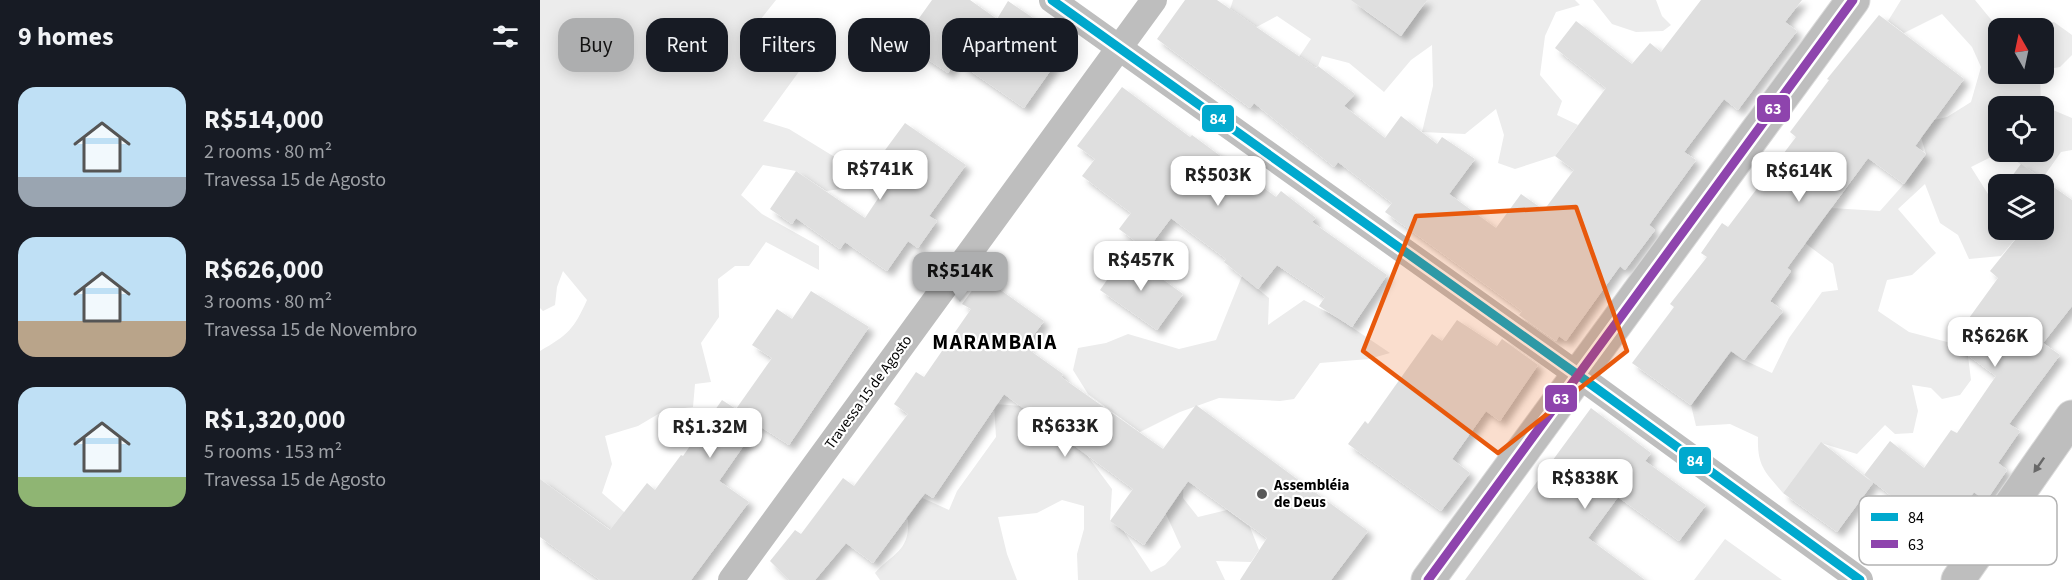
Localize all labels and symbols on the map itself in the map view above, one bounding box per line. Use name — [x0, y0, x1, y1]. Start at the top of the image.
north arrow — [1988, 18, 2054, 84]
line badge: 63 — [1756, 94, 1791, 123]
text: 63 — [1765, 98, 1781, 120]
line badge: 84 — [1201, 104, 1235, 133]
text: 84 — [1210, 108, 1227, 130]
pin: R$741K — [831, 150, 929, 201]
pin: R$614K — [1750, 152, 1848, 203]
pin: R$503K — [1169, 156, 1267, 207]
pin: R$457K — [1092, 241, 1190, 292]
pin: R$514K — [911, 252, 1009, 303]
pin: R$626K — [1946, 317, 2044, 368]
district label: MARAMBAIA — [932, 327, 1058, 357]
street label: Travessa 15 de Agosto — [820, 331, 917, 454]
line badge: 63 — [1544, 384, 1578, 413]
text: 63 — [1553, 388, 1569, 410]
pin: R$633K — [1016, 407, 1114, 458]
pin: R$1.32M — [655, 408, 765, 459]
line badge: 84 — [1678, 446, 1712, 475]
text: 84 — [1687, 450, 1704, 472]
one-way arrow — [2034, 457, 2045, 473]
pin: R$838K — [1536, 459, 1634, 510]
place label: Assembléia de Deus — [1273, 475, 1350, 513]
marker: Assembléia de Deus — [1255, 487, 1269, 501]
legend — [1859, 496, 2057, 565]
text: 84 — [1908, 507, 1924, 529]
text: 63 — [1908, 534, 1924, 556]

